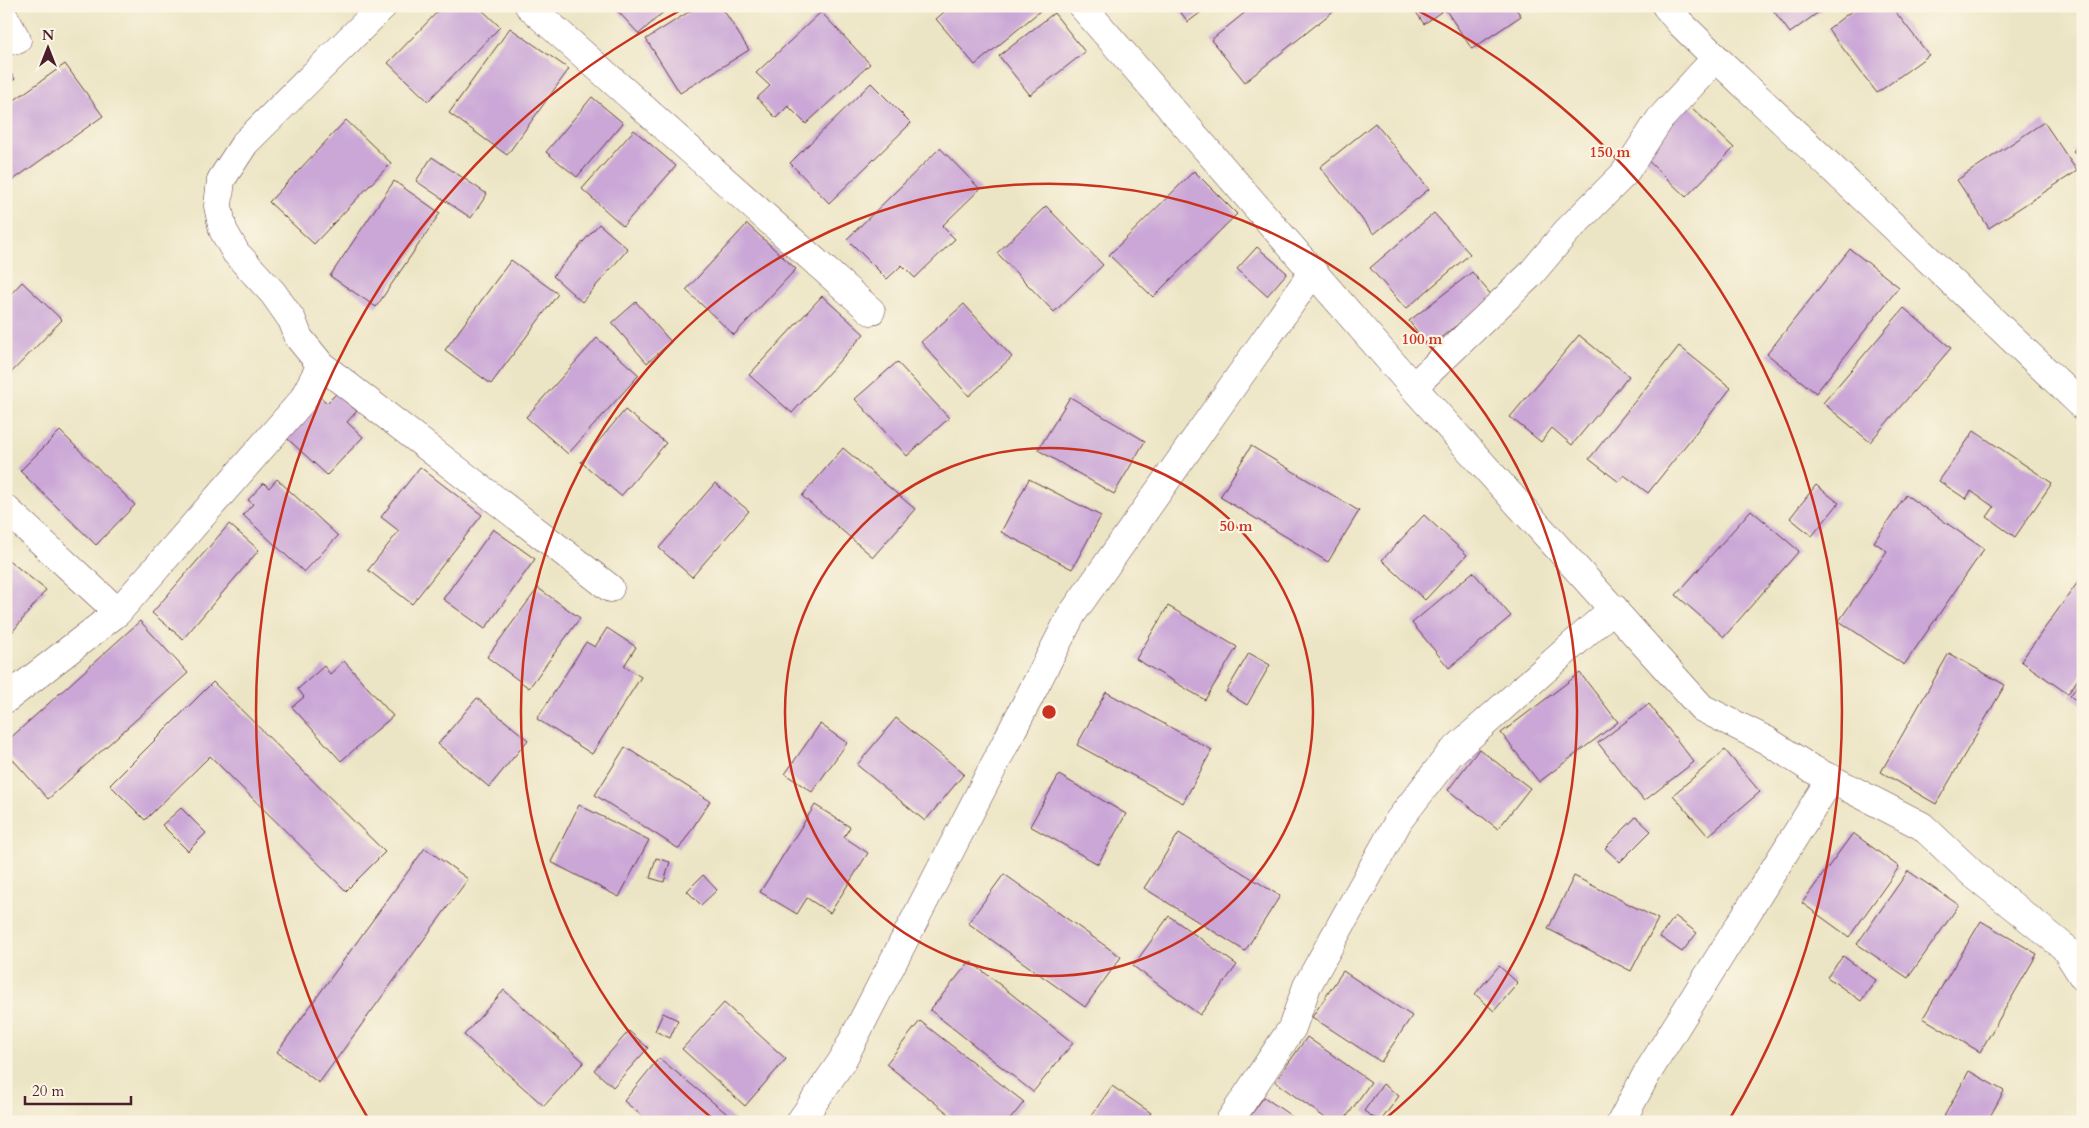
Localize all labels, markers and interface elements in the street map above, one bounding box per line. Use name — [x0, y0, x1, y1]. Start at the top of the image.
north arrow — [22, 22, 72, 72]
text: N — [42, 26, 54, 45]
text: 150 m — [1590, 142, 1631, 162]
text: 100 m — [1402, 329, 1443, 349]
text: 50 m — [1219, 516, 1253, 536]
centre of rings — [1040, 703, 1058, 721]
scale bar — [25, 1073, 131, 1105]
text: 20 m — [32, 1081, 64, 1101]

